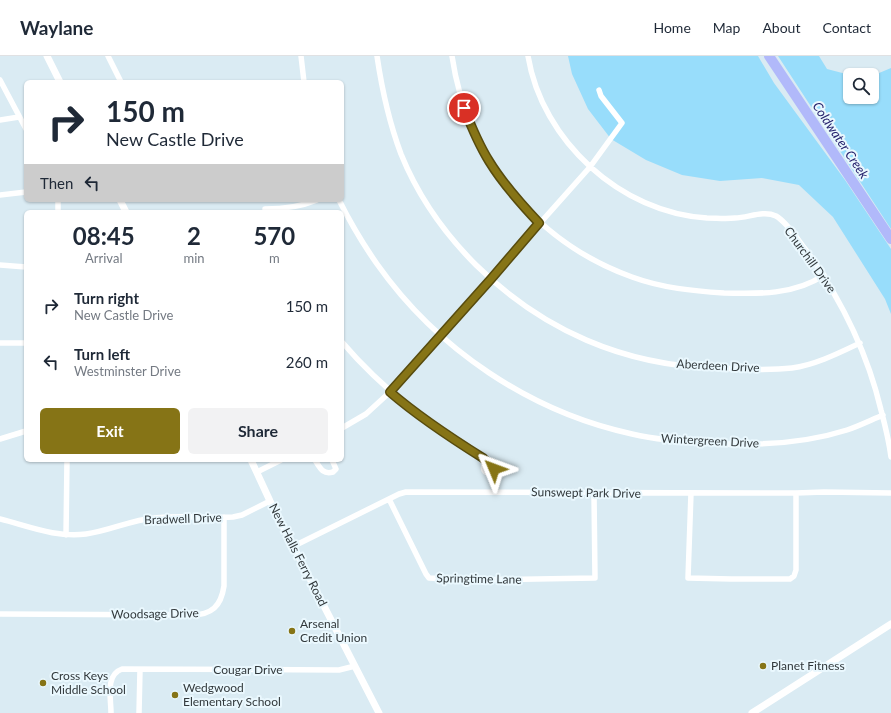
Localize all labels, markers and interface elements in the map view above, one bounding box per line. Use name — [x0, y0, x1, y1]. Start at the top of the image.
text: Waylane — [20, 16, 93, 39]
text: Home — [653, 19, 691, 36]
text: Map — [713, 19, 740, 36]
text: About — [762, 19, 800, 36]
text: Contact — [822, 19, 871, 36]
map controls — [843, 68, 879, 104]
button: search — [843, 68, 879, 104]
pin — [447, 91, 481, 125]
text: 150 m — [106, 94, 185, 128]
icon: right — [40, 96, 92, 148]
icon: arrive — [453, 97, 475, 119]
water label: Coldwater Creek — [809, 99, 873, 182]
text: New Castle Drive — [106, 128, 244, 150]
icon: left — [81, 172, 103, 194]
text: Then — [40, 174, 73, 192]
text: 08:45 — [73, 221, 135, 250]
text: 2 — [187, 221, 201, 250]
text: 570 — [253, 221, 295, 250]
street label: Churchill Drive — [781, 224, 839, 296]
text: Arrival — [85, 250, 122, 266]
text: min — [184, 250, 205, 266]
text: m — [269, 250, 280, 266]
text: Turn right — [74, 289, 139, 307]
icon: right — [40, 295, 62, 317]
text: 150 m — [286, 297, 328, 315]
text: New Castle Drive — [74, 307, 173, 323]
text: Turn left — [74, 345, 130, 363]
icon: left — [40, 351, 62, 373]
text: 260 m — [286, 353, 328, 371]
street label: Aberdeen Drive — [676, 356, 760, 375]
text: Westminster Drive — [74, 363, 181, 379]
button: Exit — [40, 408, 180, 454]
button: Share — [188, 408, 328, 454]
street label: Wintergreen Drive — [661, 430, 759, 451]
position arrow — [473, 448, 515, 490]
street label: Sunswept Park Drive — [531, 484, 641, 501]
street label: New Halls Ferry Road — [266, 501, 331, 609]
street label: Bradwell Drive — [144, 510, 222, 527]
street label: Springtime Lane — [436, 570, 522, 587]
street label: Woodsage Drive — [111, 605, 199, 622]
place label: Arsenal Credit Union — [300, 616, 367, 645]
marker: Arsenal Credit Union — [287, 626, 297, 636]
place label: Planet Fitness — [771, 658, 845, 673]
marker: Planet Fitness — [758, 661, 768, 671]
street label: Cougar Drive — [213, 662, 283, 677]
place label: Cross Keys Middle School — [51, 668, 126, 697]
marker: Cross Keys Middle School — [38, 678, 48, 688]
place label: Wedgwood Elementary School — [183, 680, 281, 709]
marker: Wedgwood Elementary School — [170, 690, 180, 700]

